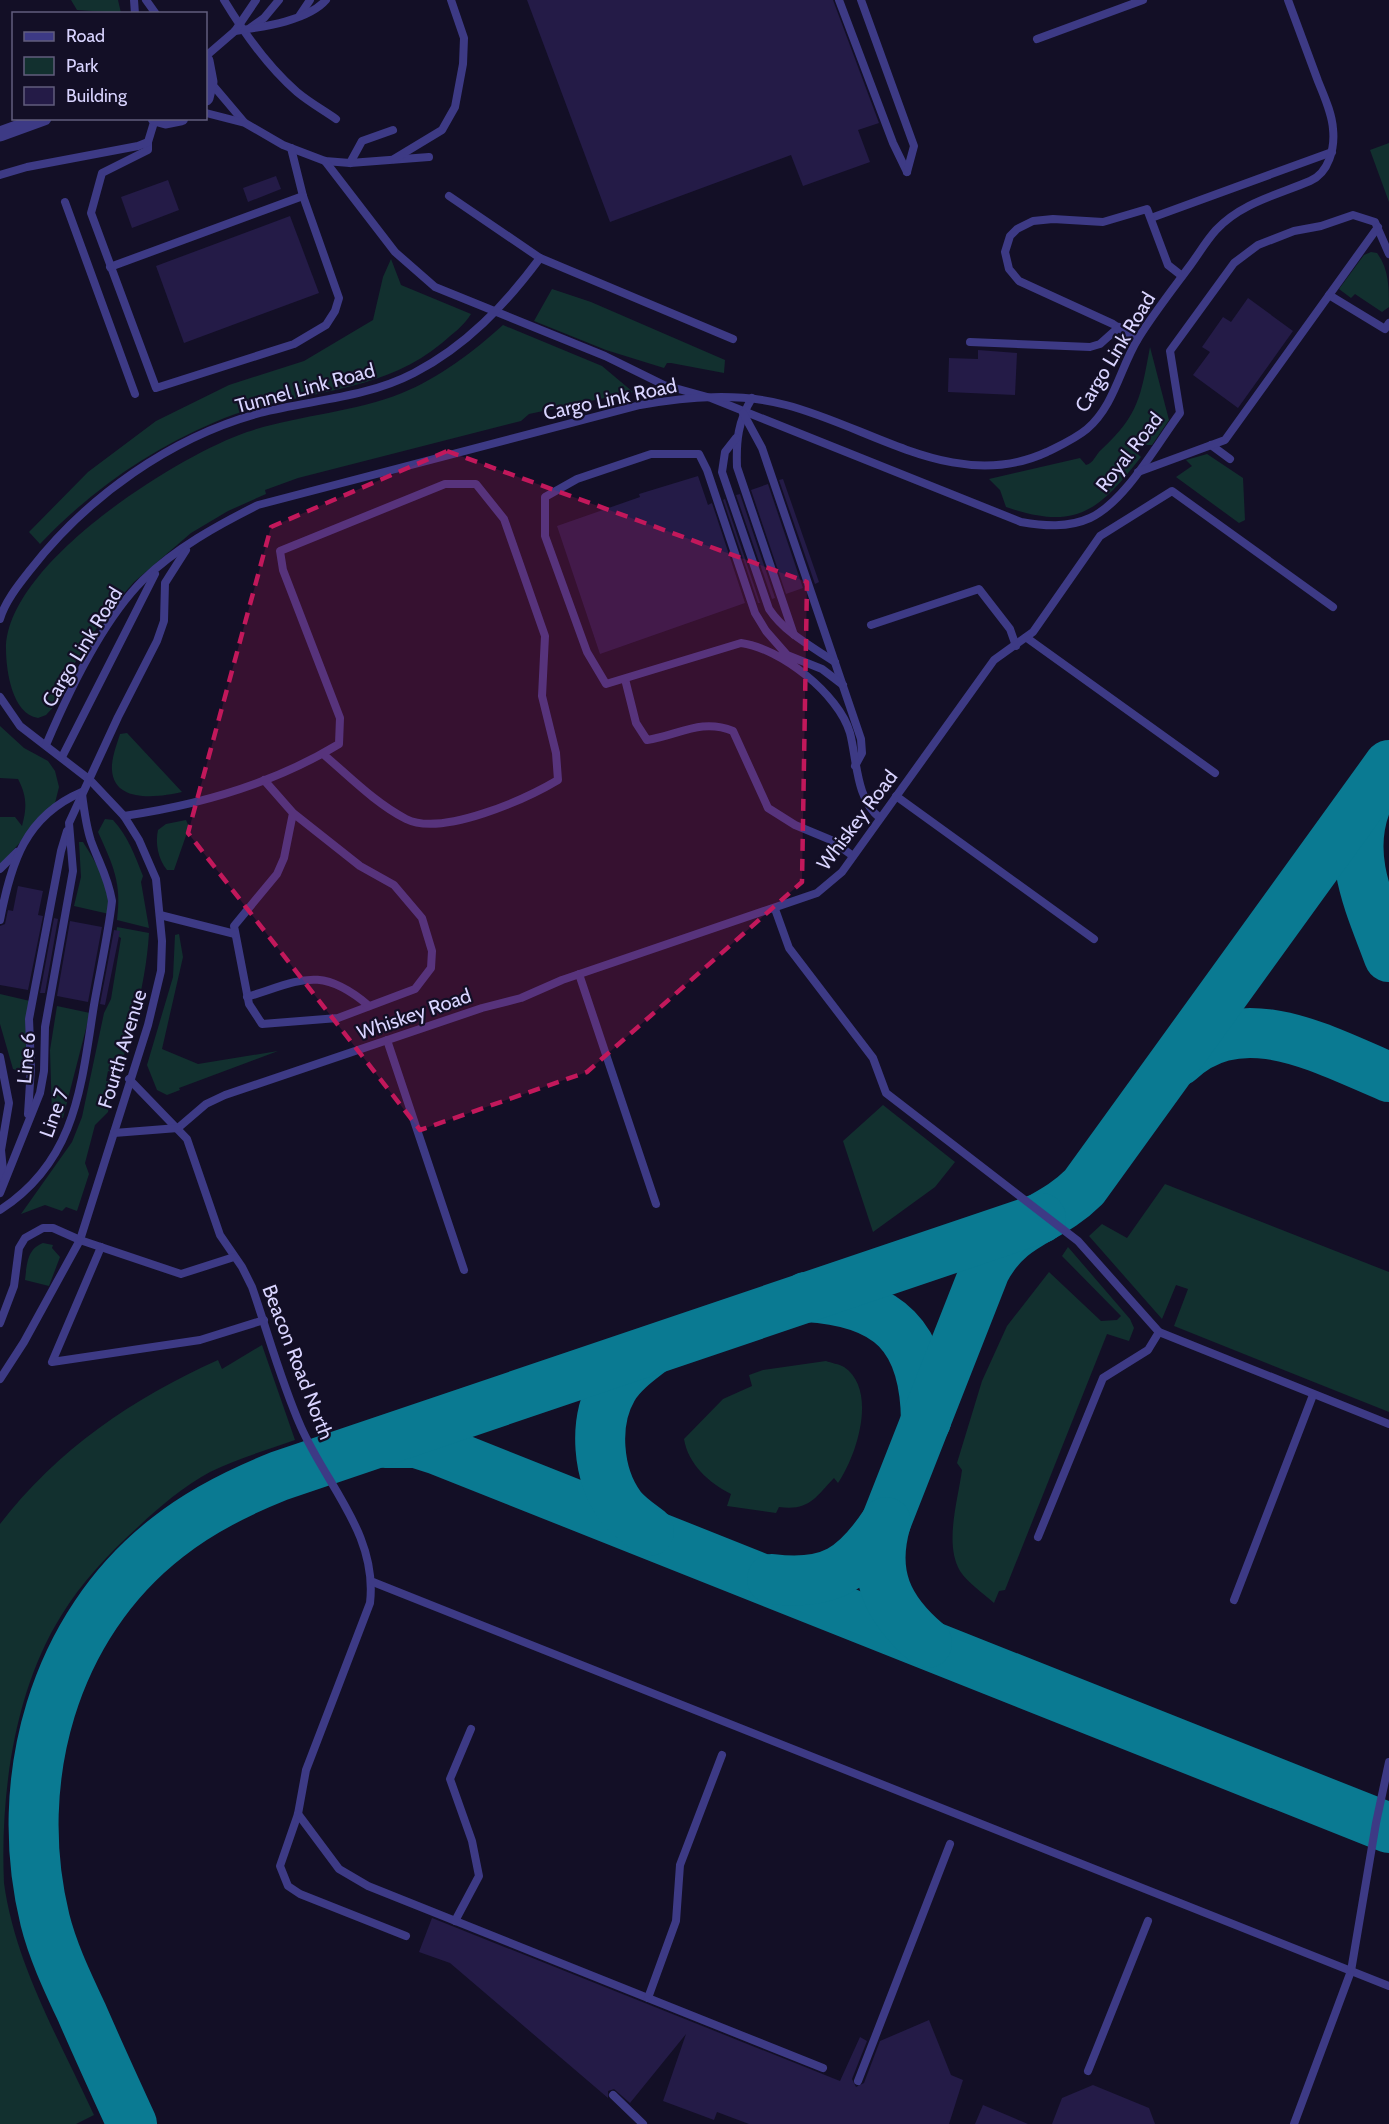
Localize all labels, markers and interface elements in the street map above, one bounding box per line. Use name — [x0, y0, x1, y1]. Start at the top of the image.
legend — [12, 12, 207, 120]
text: Road — [66, 25, 105, 47]
text: Park — [66, 55, 99, 77]
text: Building — [66, 85, 128, 107]
street label: Cargo Link Road — [1070, 288, 1160, 416]
street label: Tunnel Link Road — [233, 358, 377, 418]
street label: Cargo Link Road — [541, 373, 679, 425]
street label: Royal Road — [1090, 407, 1168, 497]
street label: Cargo Link Road — [37, 583, 127, 711]
street label: Whiskey Road — [812, 765, 902, 875]
street label: Whiskey Road — [354, 983, 474, 1045]
street label: Fourth Avenue — [93, 987, 151, 1111]
street label: Line 6 — [12, 1031, 40, 1085]
street label: Line 7 — [34, 1085, 74, 1141]
street label: Beacon Road North — [257, 1281, 339, 1443]

